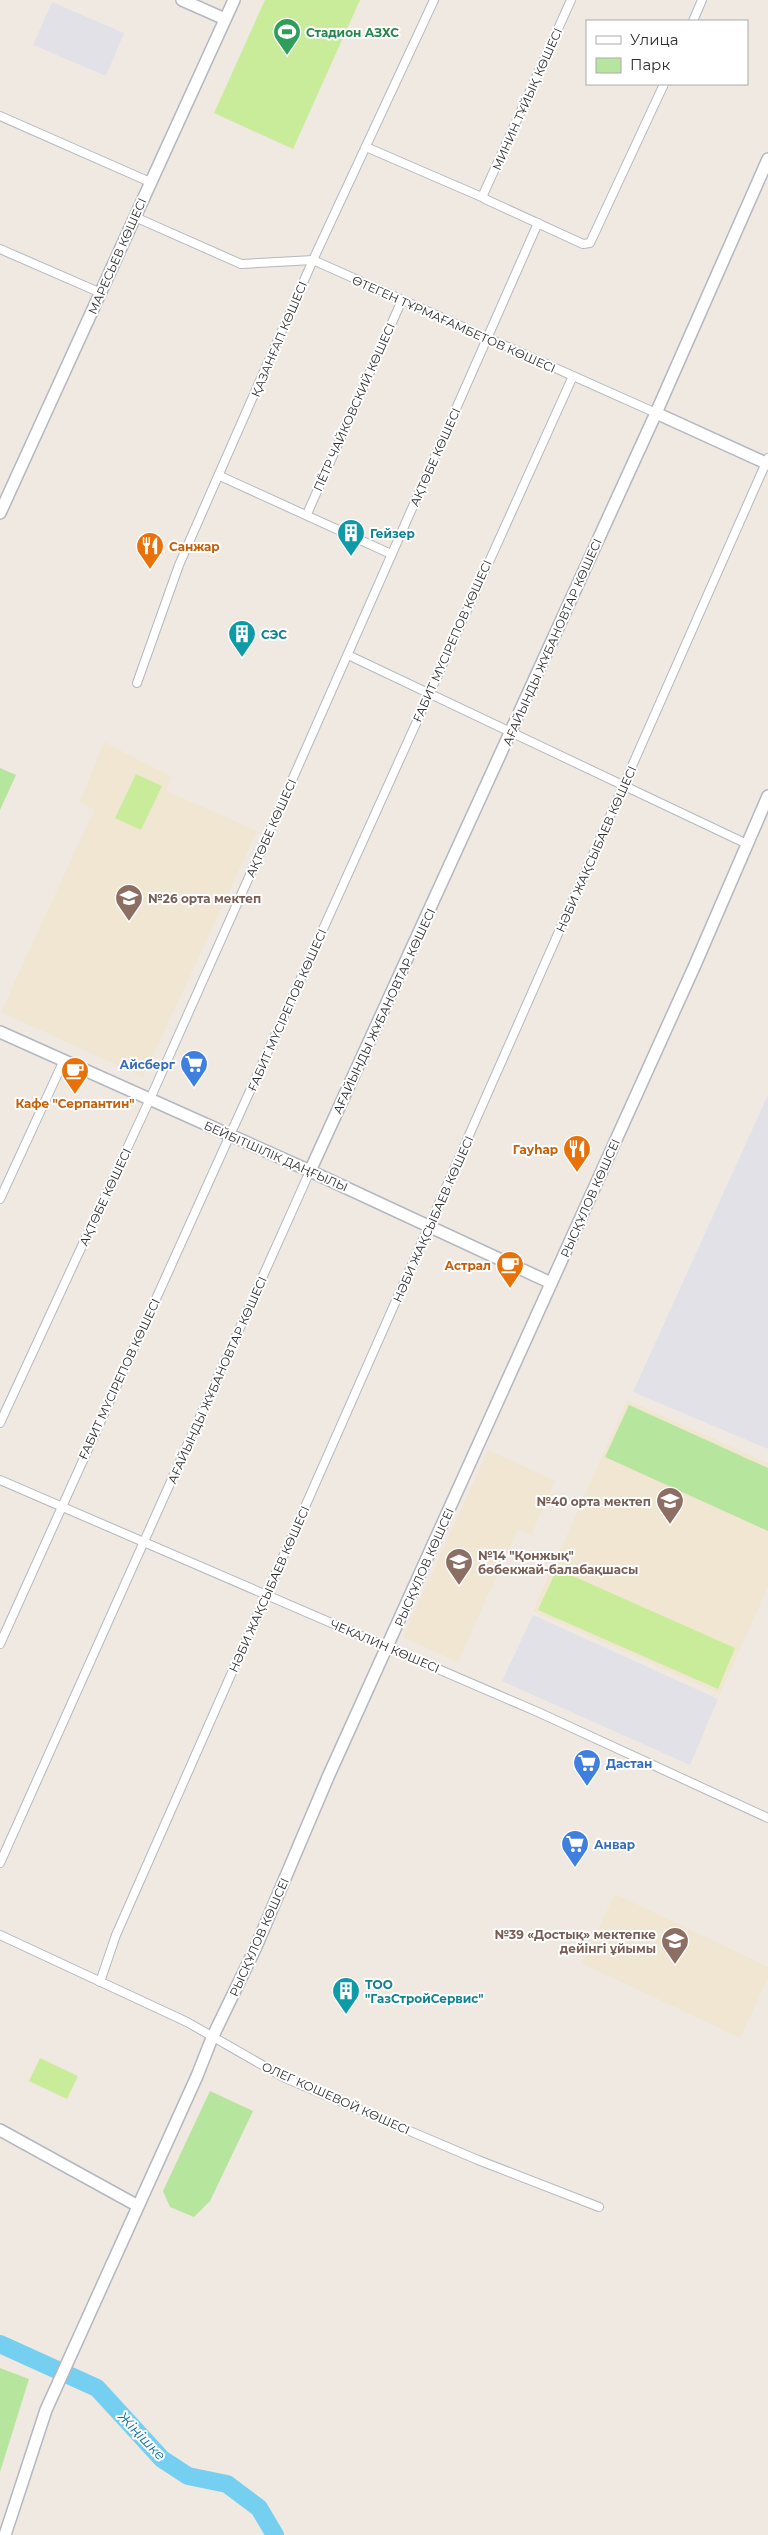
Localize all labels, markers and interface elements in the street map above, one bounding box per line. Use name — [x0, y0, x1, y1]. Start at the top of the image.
sports icon: Стадион АЗХС — [272, 17, 302, 56]
legend — [586, 20, 748, 85]
place label: Стадион АЗХС — [306, 25, 399, 40]
street label: МИНИН ТҰЙЫҚ КӨШЕСІ — [489, 26, 565, 172]
text: Улица — [630, 30, 678, 49]
text: Парк — [630, 55, 670, 74]
street label: МАРЕСЬЕВ КӨШЕСІ — [85, 196, 149, 316]
street label: ӨТЕГЕН ТҰРМАҒАМБЕТОВ КӨШЕСІ — [350, 272, 558, 376]
street label: ҚАЗАНҒАП КӨШЕСІ — [248, 279, 310, 399]
street label: ПЁТР ЧАЙКОВСКИЙ КӨШЕСІ — [310, 321, 398, 493]
street label: АҚТӨБЕ КӨШЕСІ — [407, 405, 463, 509]
building icon: Гейзер — [336, 518, 366, 557]
place label: Гейзер — [370, 526, 415, 541]
restaurant icon: Санжар — [135, 531, 165, 570]
street label: АҒАЙЫНДЫ ЖҰБАНОВТАР КӨШЕСІ — [499, 536, 605, 748]
place label: Санжар — [169, 539, 220, 554]
street label: ҒАБИТ МҮСІРЕПОВ КӨШЕСІ — [409, 558, 495, 724]
building icon: СЭС — [227, 619, 257, 658]
place label: СЭС — [261, 627, 287, 642]
street label: НӘБИ ЖАҚСЫБАЕВ КӨШЕСІ — [552, 764, 640, 934]
street label: АҚТӨБЕ КӨШЕСІ — [243, 776, 299, 880]
school or university icon: №26 орта мектеп — [114, 883, 144, 922]
place label: №26 орта мектеп — [148, 891, 261, 906]
street label: АҒАЙЫНДЫ ЖҰБАНОВТАР КӨШЕСІ — [330, 906, 438, 1116]
street label: ҒАБИТ МҮСІРЕПОВ КӨШЕСІ — [244, 927, 330, 1093]
supermarket icon: Айсберг — [179, 1049, 209, 1088]
cafe icon: Кафе "Серпантин" — [60, 1056, 90, 1095]
place label: Айсберг — [120, 1057, 176, 1072]
place label: Кафе "Серпантин" — [15, 1096, 135, 1111]
street label: БЕЙБІТШІЛІК ДАҢҒЫЛЫ — [202, 1117, 350, 1195]
street label: НӘБИ ЖАҚСЫБАЕВ КӨШЕСІ — [389, 1134, 477, 1304]
restaurant icon: Гауhар — [562, 1134, 592, 1173]
street label: РЫСҚҰЛОВ КӨШСЕІ — [557, 1136, 623, 1260]
place label: Гауhар — [513, 1142, 558, 1157]
street label: АҚТӨБЕ КӨШЕСІ — [76, 1146, 134, 1248]
cafe icon: Астрал — [495, 1250, 525, 1289]
place label: Астрал — [445, 1258, 491, 1273]
street label: АҒАЙЫНДЫ ЖҰБАНОВТАР КӨШЕСІ — [164, 1274, 270, 1486]
street label: ҒАБИТ МҮСІРЕПОВ КӨШЕСІ — [75, 1296, 163, 1462]
school or university icon: №40 орта мектеп — [655, 1486, 685, 1525]
place label: №40 орта мектеп — [536, 1494, 651, 1509]
street label: НӘБИ ЖАҚСЫБАЕВ КӨШЕСІ — [225, 1504, 313, 1674]
street label: РЫСҚҰЛОВ КӨШСЕІ — [391, 1505, 457, 1629]
school or university icon: №14 "Қонжық" бөбекжай-балабақшасы — [444, 1547, 474, 1586]
place label: №14 "Қонжық" бөбекжай-балабақшасы — [478, 1548, 638, 1577]
street label: ЧЕКАЛИН КӨШЕСІ — [328, 1616, 442, 1676]
supermarket icon: Дастан — [572, 1748, 602, 1787]
place label: Дастан — [606, 1756, 652, 1771]
supermarket icon: Анвар — [560, 1829, 590, 1868]
place label: Анвар — [594, 1837, 635, 1852]
street label: РЫСҚҰЛОВ КӨШСЕІ — [226, 1875, 292, 1999]
school or university icon: №39 «Достық» мектепке дейінгі ұйымы — [660, 1926, 690, 1965]
place label: №39 «Достық» мектепке дейінгі ұйымы — [495, 1927, 656, 1956]
building icon: ТОО "ГазСтройСервис" — [331, 1976, 361, 2015]
place label: ТОО "ГазСтройСервис" — [365, 1977, 484, 2006]
street label: ОЛЕГ КОШЕВОЙ КӨШЕСІ — [260, 2058, 412, 2138]
water label: Жіңішке — [114, 2407, 170, 2464]

